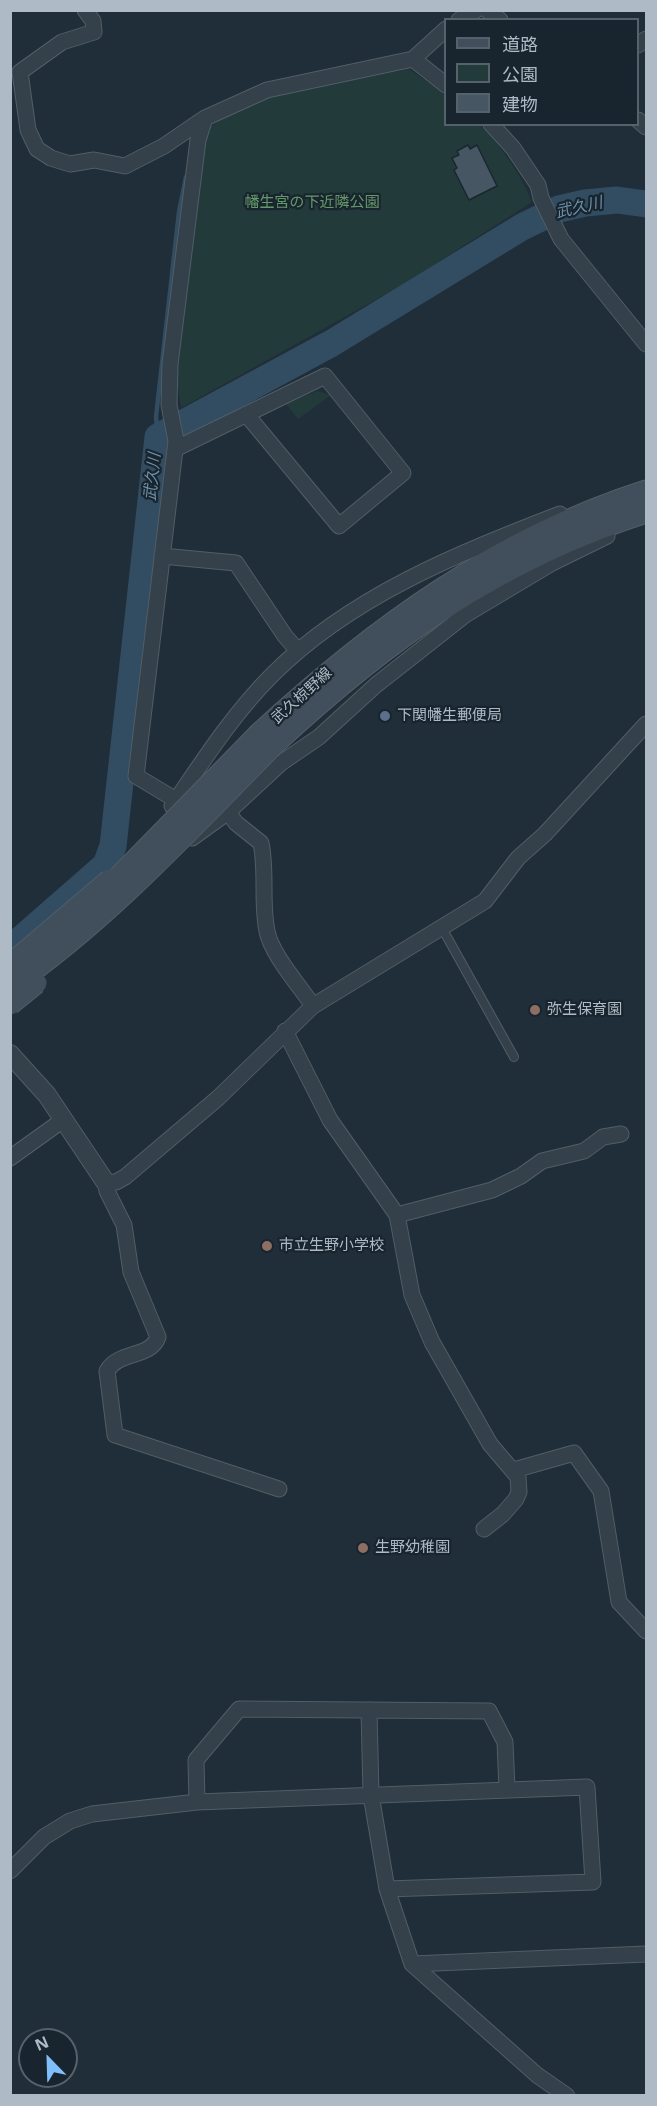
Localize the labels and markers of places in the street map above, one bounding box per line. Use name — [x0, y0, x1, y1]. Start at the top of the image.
place label: 下関幡生郵便局 — [397, 707, 502, 725]
marker: 下関幡生郵便局 — [378, 709, 392, 723]
place label: 弥生保育園 — [547, 1001, 622, 1019]
marker: 弥生保育園 — [528, 1003, 542, 1017]
place label: 市立生野小学校 — [279, 1237, 384, 1255]
marker: 市立生野小学校 — [260, 1239, 274, 1253]
place label: 生野幼稚園 — [375, 1539, 450, 1557]
marker: 生野幼稚園 — [356, 1541, 370, 1555]

